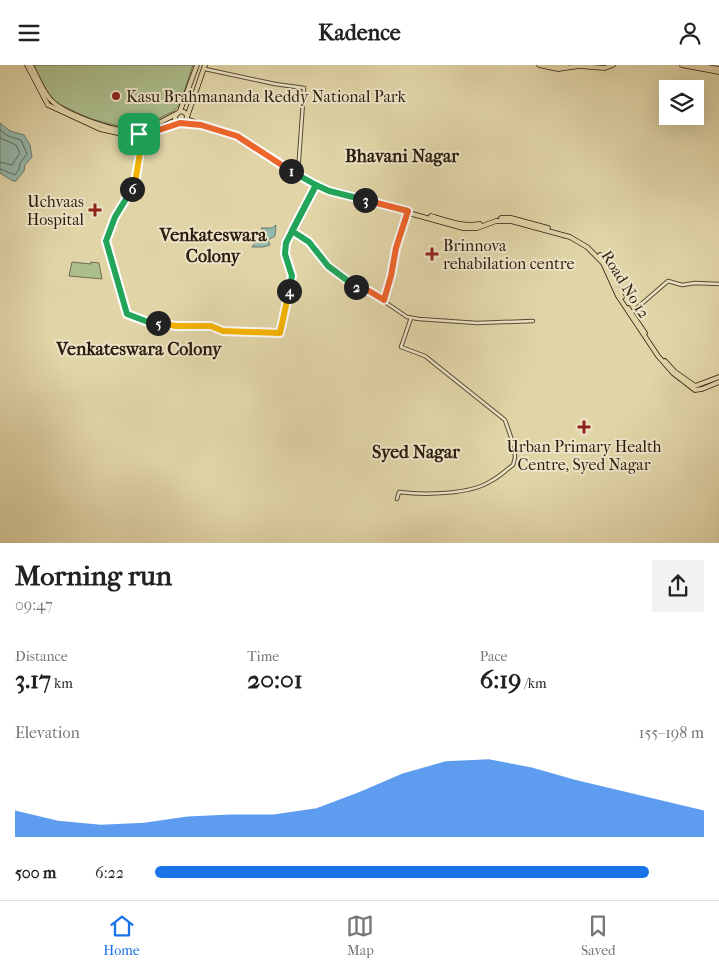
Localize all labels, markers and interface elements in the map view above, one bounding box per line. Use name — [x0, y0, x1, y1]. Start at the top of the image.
icon: menu — [15, 19, 43, 47]
icon: person — [676, 19, 704, 47]
text: Kadence — [318, 20, 401, 46]
map controls — [659, 80, 704, 125]
button: layers — [659, 80, 704, 125]
place label: Kasu Brahmananda Reddy National Park — [126, 87, 406, 106]
marker: Kasu Brahmananda Reddy National Park — [110, 90, 122, 102]
pin — [118, 113, 160, 155]
icon: arrive — [125, 120, 153, 148]
district label: Bhavani Nagar — [345, 146, 459, 167]
pin: 1 — [278, 159, 304, 183]
text: 1 — [289, 163, 294, 180]
pin: 6 — [120, 177, 144, 201]
text: 6 — [129, 181, 136, 198]
pin: 3 — [352, 187, 378, 213]
place label: Uchvaas Hospital — [27, 192, 85, 229]
text: 3 — [363, 192, 368, 209]
marker: Uchvaas Hospital — [88, 203, 102, 217]
district label: Venkateswara Colony — [158, 225, 267, 267]
place label: Brinnova rehabilation centre — [443, 236, 574, 273]
marker: Brinnova rehabilation centre — [425, 247, 439, 261]
street label: Road No 12 — [597, 247, 654, 322]
pin: 2 — [344, 275, 368, 299]
pin: 4 — [276, 279, 302, 303]
text: 2 — [353, 279, 360, 296]
text: 4 — [285, 283, 294, 300]
pin: 5 — [146, 311, 170, 335]
text: 5 — [155, 315, 162, 332]
district label: Venkateswara Colony — [55, 339, 223, 360]
marker: Urban Primary Health Centre, Syed Nagar — [577, 420, 591, 434]
place label: Urban Primary Health Centre, Syed Nagar — [506, 437, 662, 474]
district label: Syed Nagar — [372, 442, 460, 463]
text: Morning run — [15, 559, 172, 592]
button: share — [652, 560, 704, 612]
text: 09:47 — [15, 595, 53, 614]
text: Distance — [15, 648, 68, 665]
text: Time — [247, 648, 279, 665]
text: Pace — [480, 648, 508, 665]
text: 3.17 — [15, 665, 51, 694]
text: 20:01 — [247, 665, 303, 694]
text: 6:19 — [480, 665, 521, 694]
text: km — [51, 675, 73, 692]
text: /km — [521, 675, 547, 692]
text: Elevation — [15, 723, 80, 742]
text: 155–198 m — [639, 723, 704, 742]
text: 500 m — [15, 863, 56, 882]
text: 6:22 — [95, 863, 124, 882]
tab: Home — [103, 912, 140, 959]
tab: Map — [346, 912, 374, 959]
tab: Saved — [581, 912, 616, 959]

